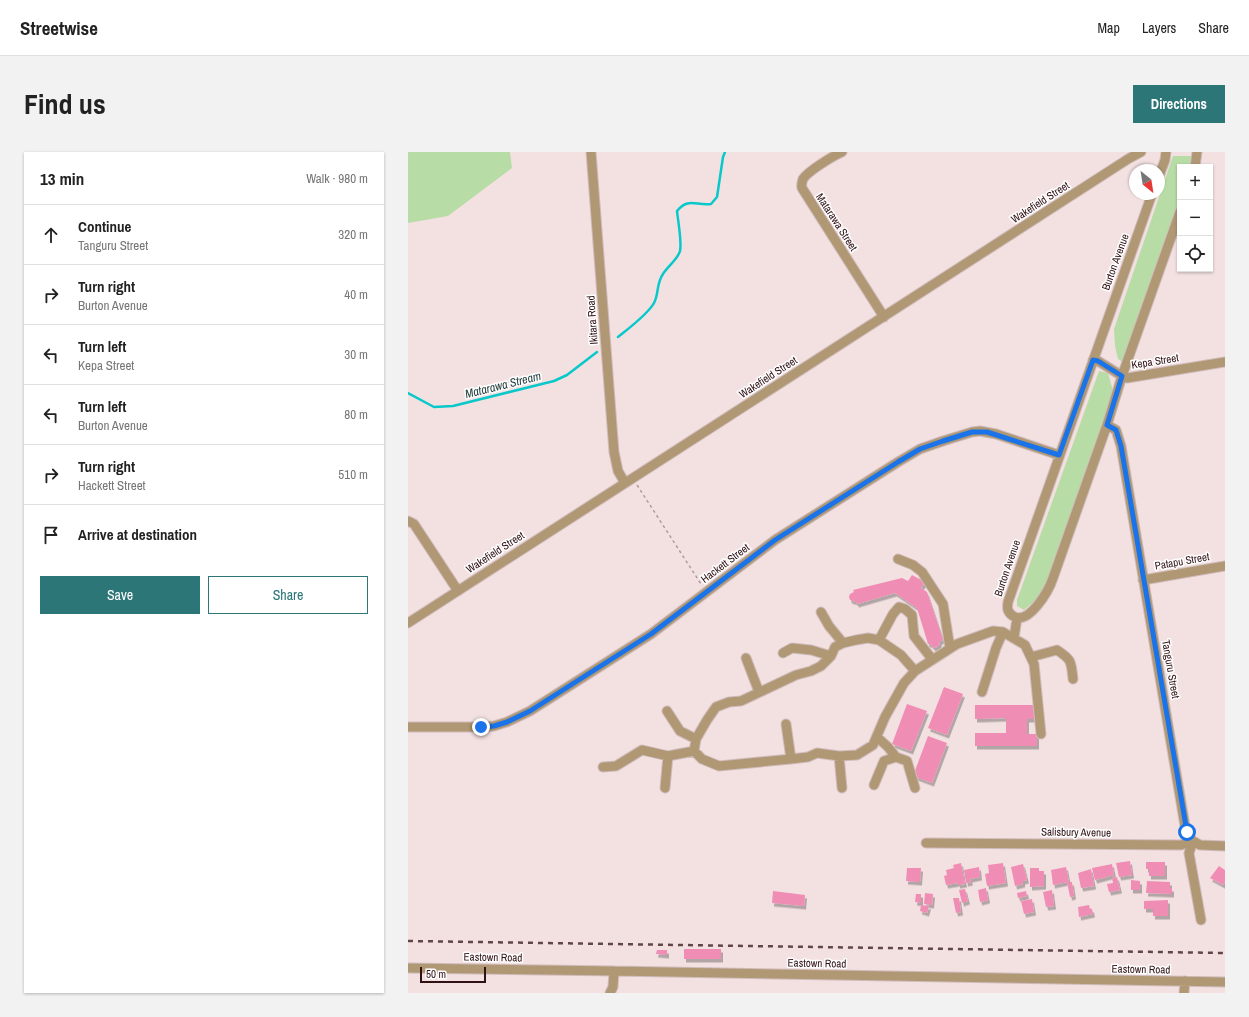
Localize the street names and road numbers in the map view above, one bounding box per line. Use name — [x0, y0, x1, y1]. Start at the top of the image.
street label: Wakefield Street — [1008, 178, 1072, 226]
street label: Matarawa Street — [813, 190, 861, 254]
street label: Burton Avenue — [1098, 232, 1132, 292]
street label: Ikitara Road — [583, 295, 601, 345]
street label: Kepa Street — [1130, 350, 1180, 372]
street label: Wakefield Street — [736, 353, 800, 401]
street label: Wakefield Street — [463, 528, 527, 576]
street label: Burton Avenue — [991, 538, 1023, 598]
street label: Hackett Street — [698, 540, 752, 586]
street label: Patapu Street — [1154, 549, 1211, 573]
street label: Tanguru Street — [1159, 639, 1183, 700]
street label: Salisbury Avenue — [1041, 824, 1111, 840]
street label: Eastown Road — [464, 949, 522, 965]
street label: Eastown Road — [788, 955, 846, 971]
street label: Eastown Road — [1112, 961, 1170, 977]

